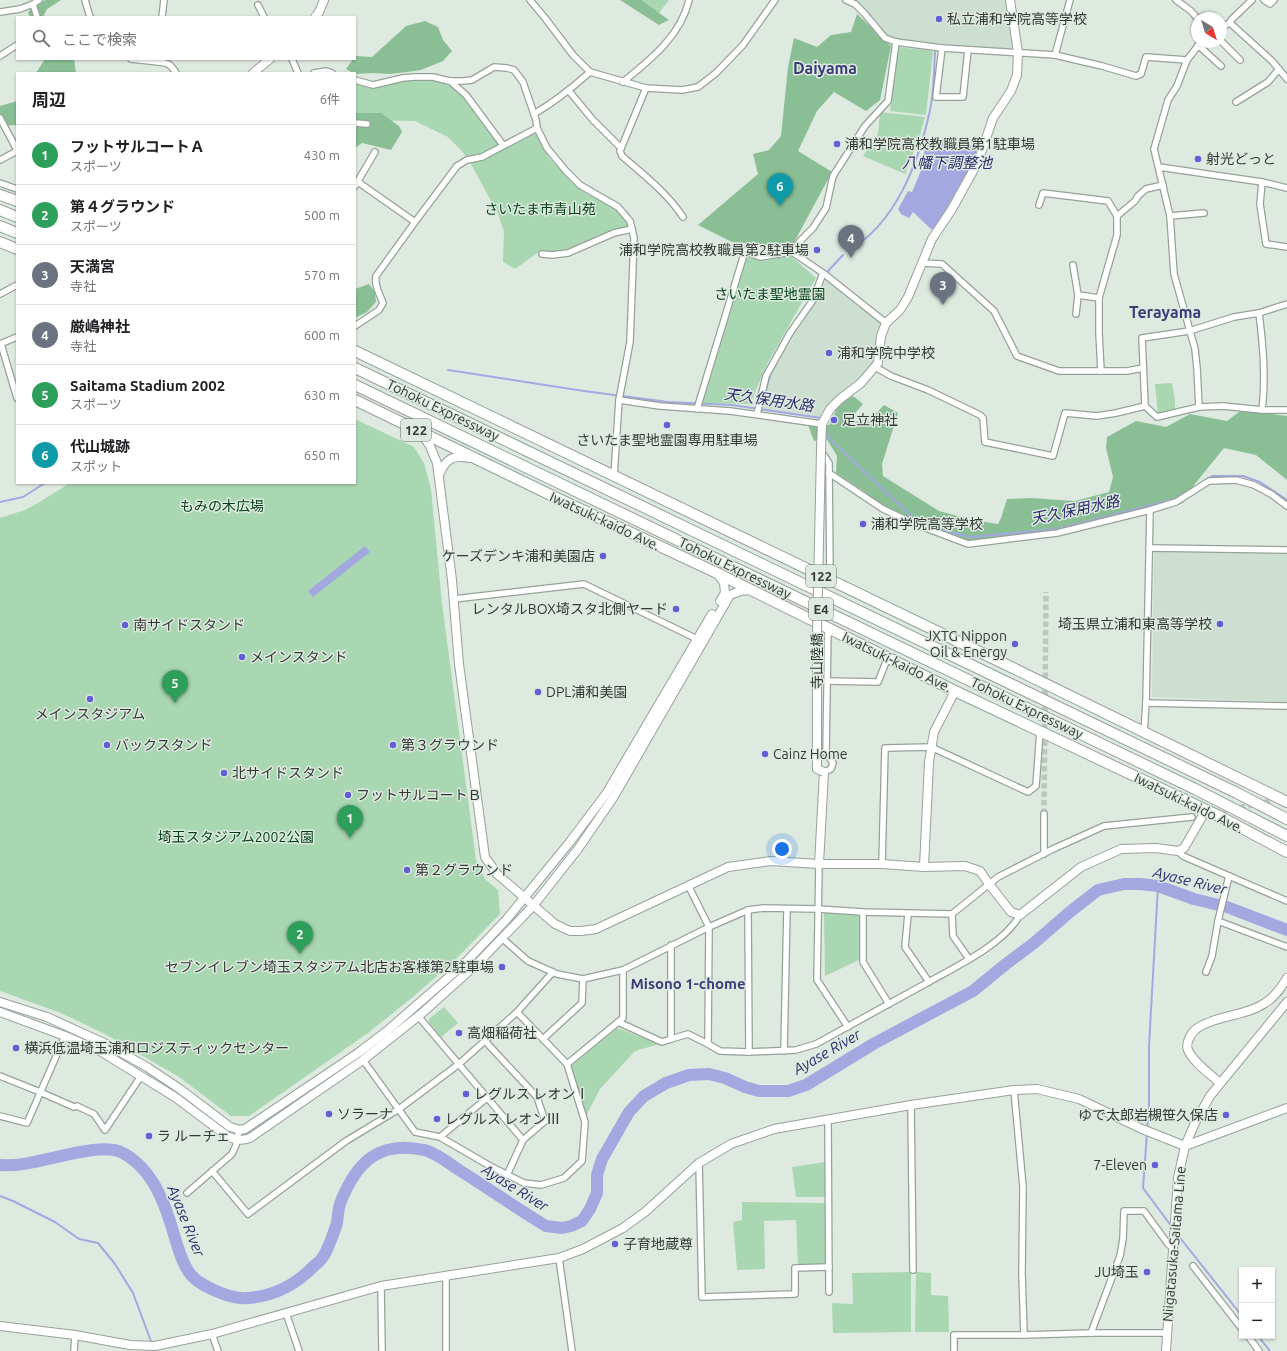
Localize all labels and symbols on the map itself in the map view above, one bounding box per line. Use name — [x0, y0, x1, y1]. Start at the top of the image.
place label: 私立浦和学院高等学校 — [947, 11, 1087, 27]
north arrow — [1191, 12, 1227, 48]
marker: 私立浦和学院高等学校 — [934, 14, 944, 24]
district label: Daiyama — [793, 59, 857, 77]
place label: 浦和学院高校教職員第1駐車場 — [845, 136, 1035, 152]
marker: 浦和学院高校教職員第1駐車場 — [832, 139, 842, 149]
place label: 射光どっと — [1206, 151, 1276, 167]
water label: 八幡下調整池 — [902, 154, 994, 171]
marker: 射光どっと — [1193, 154, 1203, 164]
pin: 6 — [767, 173, 793, 206]
park label: さいたま市青山苑 — [484, 201, 596, 217]
pin: 4 — [838, 225, 864, 258]
place label: 浦和学院高校教職員第2駐車場 — [619, 242, 809, 258]
marker: 浦和学院高校教職員第2駐車場 — [812, 245, 822, 255]
pin: 3 — [930, 272, 956, 305]
park label: さいたま聖地霊園 — [714, 286, 826, 302]
district label: Terayama — [1129, 303, 1201, 321]
place label: 浦和学院中学校 — [837, 345, 935, 361]
marker: 浦和学院中学校 — [824, 348, 834, 358]
street label: Tohoku Expressway — [384, 376, 502, 444]
water label: 天久保用水路 — [723, 385, 817, 414]
place label: 足立神社 — [842, 412, 898, 428]
marker: 足立神社 — [829, 415, 839, 425]
road number: 122 — [401, 419, 431, 441]
marker: さいたま聖地霊園専用駐車場 — [662, 420, 672, 430]
place label: さいたま聖地霊園専用駐車場 — [576, 432, 758, 448]
street label: Iwatsuki-kaido Ave. — [547, 488, 663, 554]
water label: 天久保用水路 — [1029, 491, 1123, 527]
park label: もみの木広場 — [180, 498, 264, 514]
place label: 浦和学院高等学校 — [871, 516, 983, 532]
marker: 浦和学院高等学校 — [858, 519, 868, 529]
street label: Tohoku Expressway — [676, 534, 794, 602]
place label: ケーズデンキ浦和美園店 — [442, 548, 595, 564]
marker: ケーズデンキ浦和美園店 — [598, 551, 608, 561]
road number: 122 — [806, 565, 836, 587]
road number: E4 — [809, 598, 833, 620]
place label: レンタルBOX埼スタ北側ヤード — [472, 601, 668, 617]
marker: レンタルBOX埼スタ北側ヤード — [671, 604, 681, 614]
place label: 埼玉県立浦和東高等学校 — [1058, 616, 1212, 632]
place label: 南サイドスタンド — [133, 617, 245, 633]
marker: 埼玉県立浦和東高等学校 — [1215, 619, 1225, 629]
marker: 南サイドスタンド — [120, 620, 130, 630]
place label: JXTG Nippon Oil & Energy — [925, 628, 1007, 660]
street label: Iwatsuki-kaido Ave. — [840, 629, 954, 695]
street label: 寺山陸橋 — [809, 633, 825, 689]
marker: JXTG Nippon Oil & Energy — [1010, 639, 1020, 649]
place label: メインスタンド — [250, 649, 348, 665]
marker: メインスタンド — [237, 652, 247, 662]
pin: 5 — [162, 670, 188, 703]
street label: Tohoku Expressway — [968, 674, 1086, 742]
place label: DPL浦和美園 — [546, 684, 627, 700]
marker: DPL浦和美園 — [533, 687, 543, 697]
marker: メインスタジアム — [85, 694, 95, 704]
place label: メインスタジアム — [35, 706, 145, 722]
place label: バックスタンド — [115, 737, 213, 753]
place label: 第３グラウンド — [401, 737, 499, 753]
marker: バックスタンド — [102, 740, 112, 750]
marker: 第３グラウンド — [388, 740, 398, 750]
place label: Cainz Home — [773, 746, 848, 762]
marker: Cainz Home — [760, 749, 770, 759]
place label: 北サイドスタンド — [232, 765, 344, 781]
marker: 北サイドスタンド — [219, 768, 229, 778]
street label: Iwatsuki-kaido Ave. — [1132, 770, 1246, 836]
place label: フットサルコートＢ — [356, 787, 482, 803]
marker: フットサルコートＢ — [343, 790, 353, 800]
pin: 1 — [337, 805, 363, 838]
park label: 埼玉スタジアム2002公園 — [158, 829, 314, 845]
your location — [772, 839, 792, 859]
place label: 第２グラウンド — [415, 862, 513, 878]
water label: Ayase River — [1151, 863, 1230, 898]
marker: 第２グラウンド — [402, 865, 412, 875]
pin: 2 — [287, 921, 313, 954]
place label: セブンイレブン埼玉スタジアム北店お客様第2駐車場 — [165, 959, 494, 975]
marker: セブンイレブン埼玉スタジアム北店お客様第2駐車場 — [497, 962, 507, 972]
district label: Misono 1-chome — [630, 975, 746, 992]
place label: 高畑稲荷社 — [467, 1025, 537, 1041]
water label: Ayase River — [789, 1025, 865, 1078]
marker: 高畑稲荷社 — [454, 1028, 464, 1038]
place label: 横浜低温埼玉浦和ロジスティックセンター — [24, 1040, 289, 1056]
marker: 横浜低温埼玉浦和ロジスティックセンター — [11, 1043, 21, 1053]
place label: レグルス レオンⅠ — [474, 1086, 589, 1102]
marker: レグルス レオンⅠ — [461, 1089, 471, 1099]
place label: ソラーナ — [337, 1106, 393, 1122]
place label: ゆで太郎岩槻笹久保店 — [1078, 1107, 1218, 1123]
marker: ソラーナ — [324, 1109, 334, 1119]
marker: ゆで太郎岩槻笹久保店 — [1221, 1110, 1231, 1120]
place label: レグルス レオンⅢ — [445, 1111, 560, 1127]
marker: レグルス レオンⅢ — [432, 1114, 442, 1124]
place label: ラ ルーチェ — [157, 1128, 230, 1144]
marker: ラ ルーチェ — [144, 1131, 154, 1141]
place label: 7-Eleven — [1093, 1157, 1147, 1173]
water label: Ayase River — [478, 1160, 553, 1215]
marker: 7-Eleven — [1150, 1160, 1160, 1170]
street label: Niigatasuka-Saitama Line — [1159, 1165, 1189, 1323]
water label: Ayase River — [164, 1182, 209, 1260]
place label: 子育地蔵尊 — [623, 1236, 693, 1252]
marker: 子育地蔵尊 — [610, 1239, 620, 1249]
place label: JU埼玉 — [1095, 1264, 1139, 1280]
marker: JU埼玉 — [1142, 1267, 1152, 1277]

